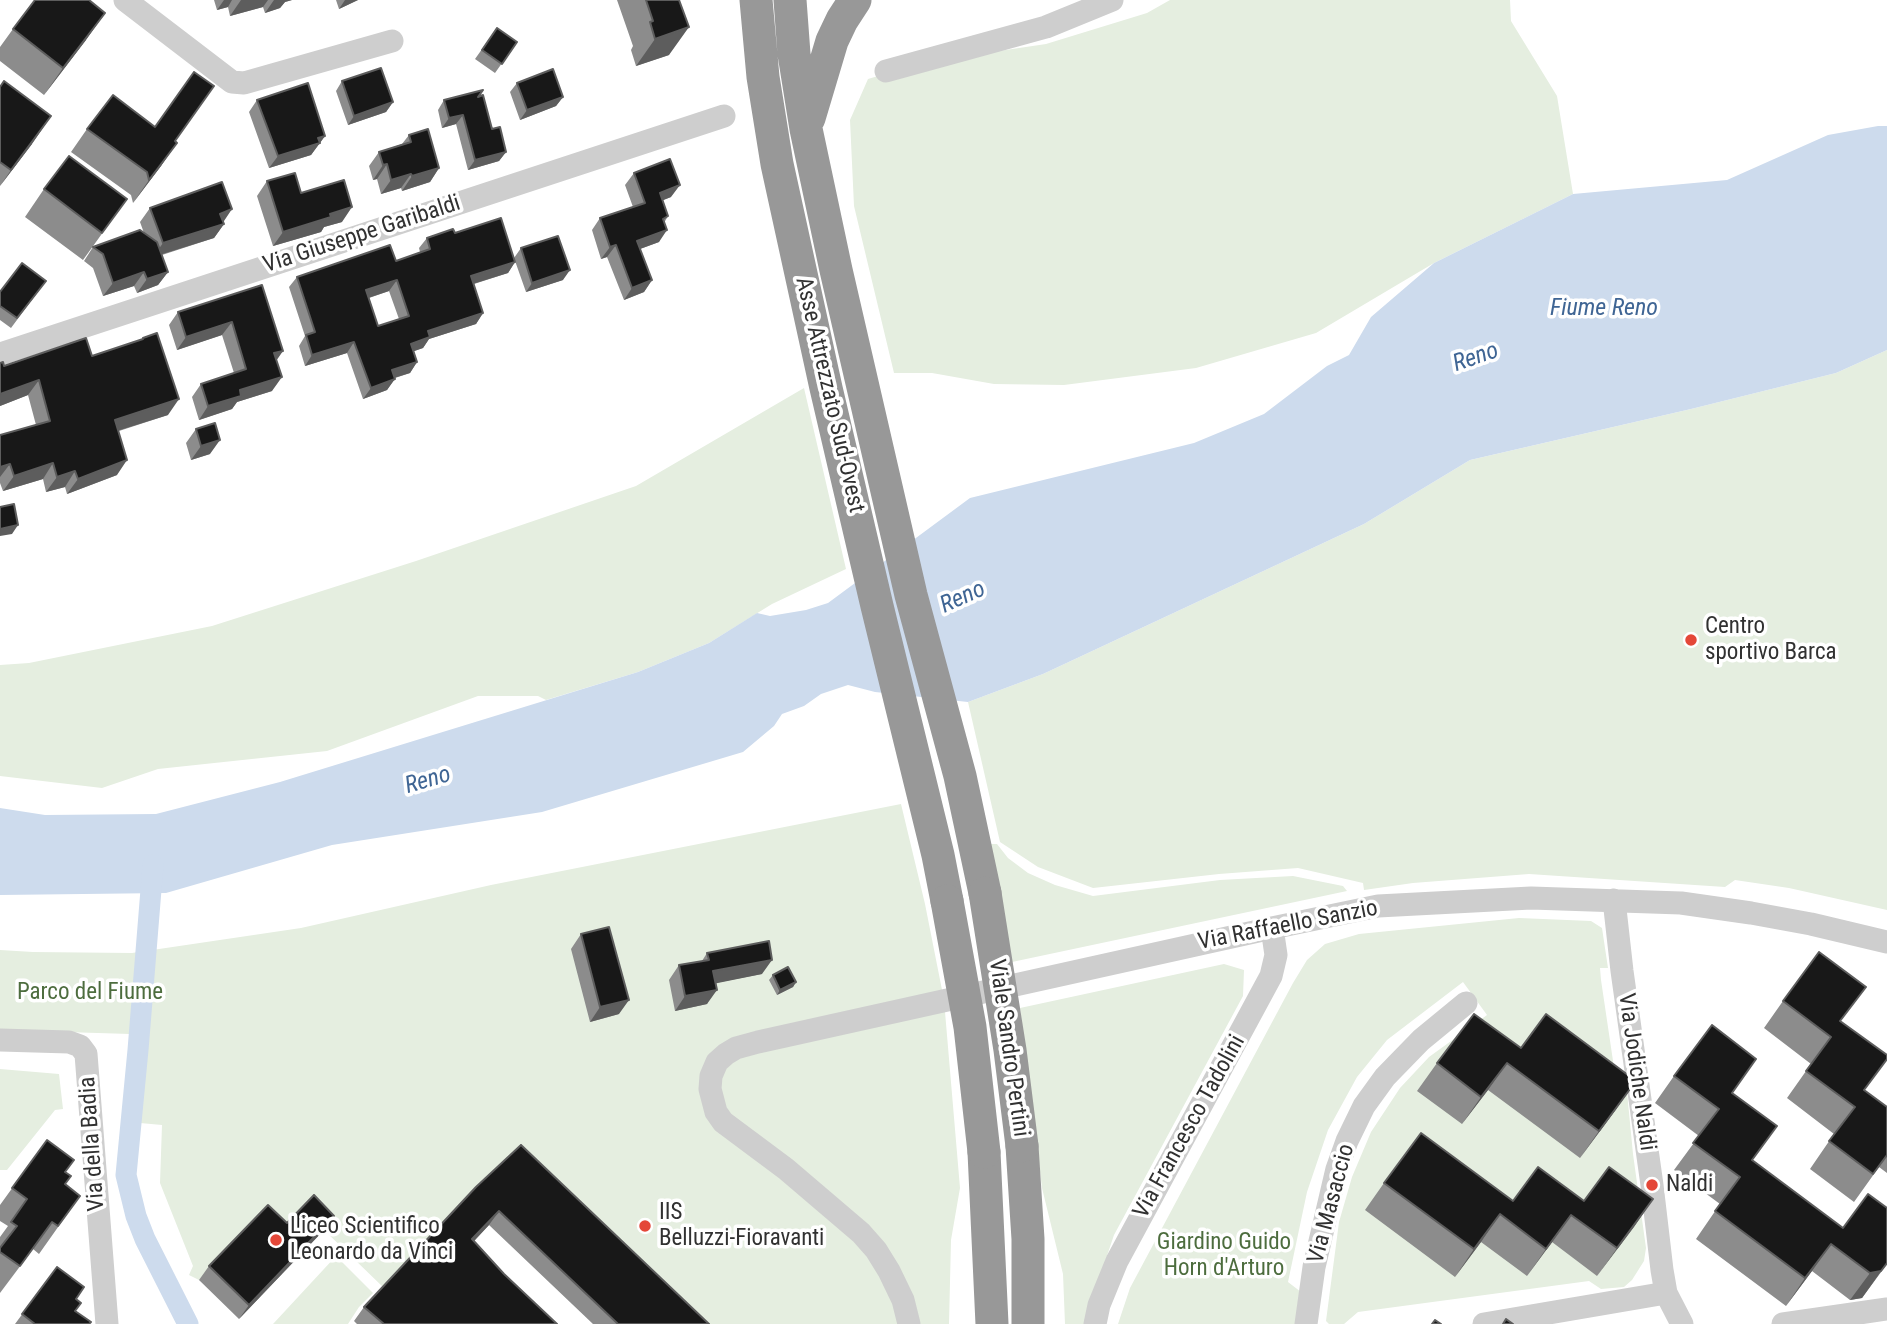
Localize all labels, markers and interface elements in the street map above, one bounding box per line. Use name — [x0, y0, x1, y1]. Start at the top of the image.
street label: Via Giuseppe Garibaldi — [260, 190, 464, 280]
street label: Asse Attrezzato Sud-Ovest — [788, 275, 870, 515]
water label: Fiume Reno — [1550, 295, 1658, 323]
water label: Reno — [1449, 337, 1503, 379]
water label: Reno — [936, 575, 990, 621]
place label: Centro sportivo Barca — [1705, 613, 1837, 667]
marker: Centro sportivo Barca — [1683, 632, 1699, 648]
water label: Reno — [402, 761, 454, 801]
street label: Via Raffaello Sanzio — [1196, 895, 1380, 957]
street label: Viale Sandro Pertini — [982, 957, 1034, 1139]
park label: Parco del Fiume — [17, 979, 163, 1007]
street label: Via Jodiche Naldi — [1611, 991, 1661, 1153]
street label: Via Francesco Tadolini — [1128, 1031, 1252, 1223]
street label: Via della Badia — [75, 1076, 111, 1212]
street label: Via Masaccio — [1303, 1141, 1361, 1267]
place label: Naldi — [1666, 1171, 1713, 1199]
marker: Naldi — [1644, 1177, 1660, 1193]
place label: IIS Belluzzi-Fioravanti — [659, 1199, 824, 1253]
place label: Liceo Scientifico Leonardo da Vinci — [290, 1213, 453, 1267]
marker: IIS Belluzzi-Fioravanti — [637, 1218, 653, 1234]
park label: Giardino Guido Horn d'Arturo — [1157, 1229, 1291, 1283]
marker: Liceo Scientifico Leonardo da Vinci — [268, 1232, 284, 1248]

